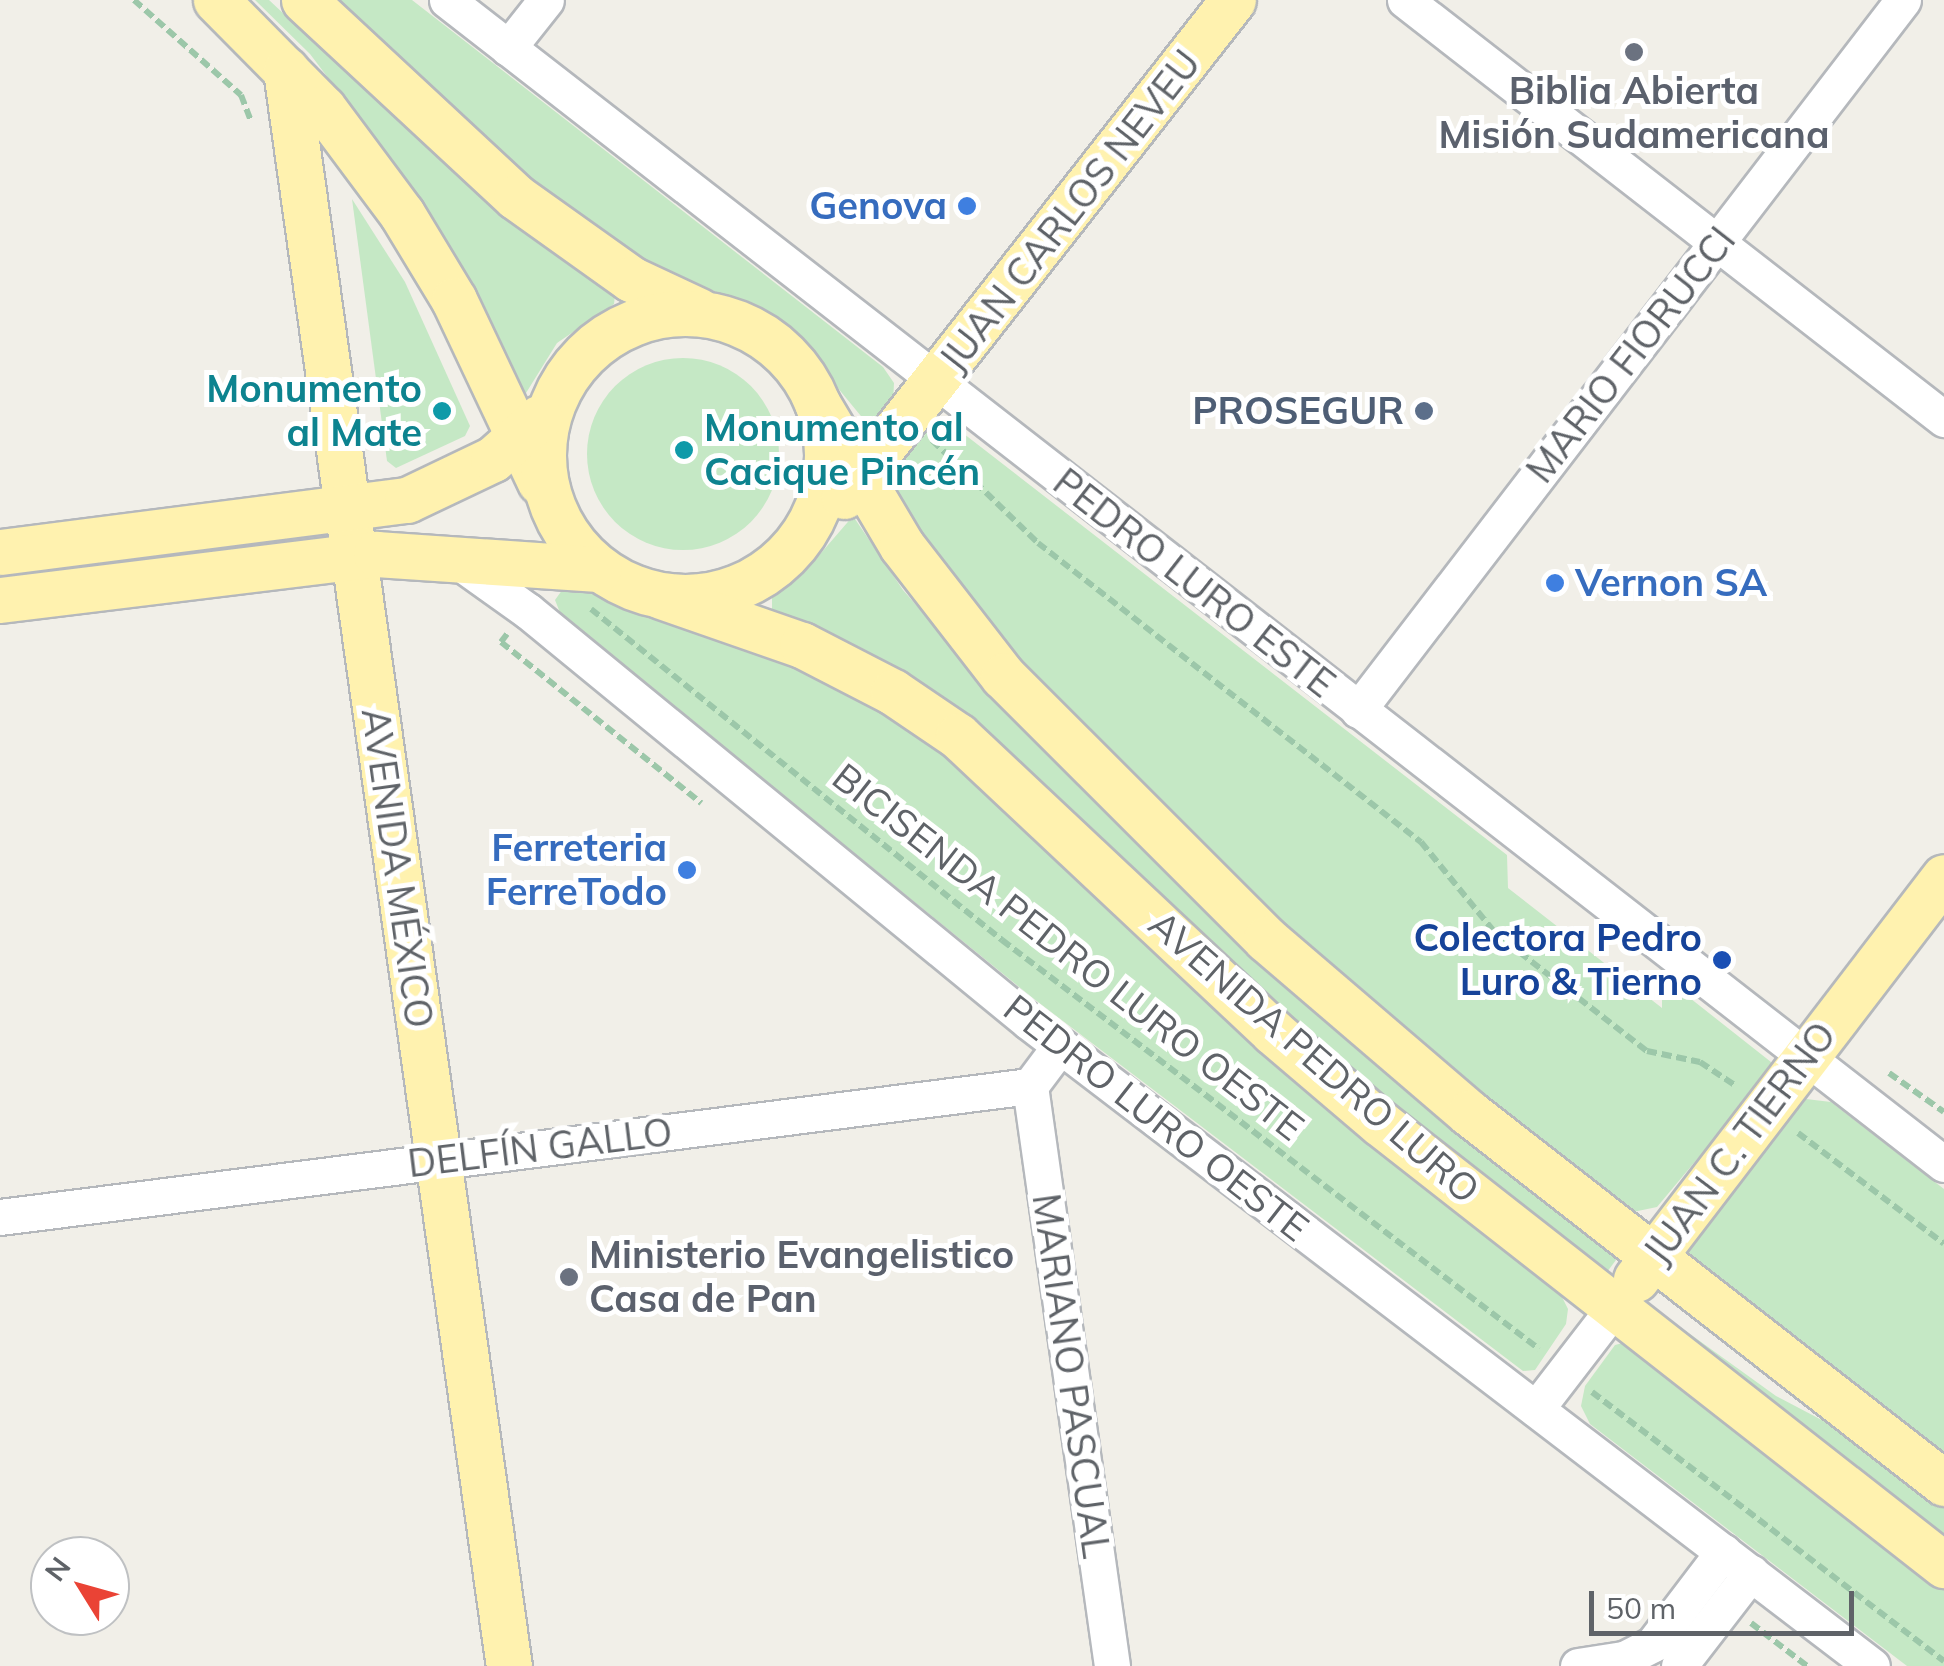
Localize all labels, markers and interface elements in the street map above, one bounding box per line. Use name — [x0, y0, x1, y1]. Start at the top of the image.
street label: JUAN CARLOS NEVEU — [930, 41, 1210, 381]
marker: Biblia Abierta Misión Sudamericana — [1623, 41, 1645, 63]
place label: Biblia Abierta Misión Sudamericana — [1439, 68, 1829, 157]
place label: Genova — [809, 183, 947, 229]
marker: Genova — [956, 195, 978, 217]
street label: MARIO FIORUCCI — [1517, 218, 1745, 492]
place label: Monumento al Mate — [206, 366, 422, 456]
place label: PROSEGUR — [1192, 388, 1404, 434]
marker: Monumento al Mate — [431, 400, 453, 422]
marker: PROSEGUR — [1413, 400, 1435, 422]
place label: Monumento al Cacique Pincén — [704, 405, 980, 494]
marker: Monumento al Cacique Pincén — [673, 439, 695, 461]
street label: PEDRO LURO ESTE — [1044, 459, 1344, 707]
place label: Vernon SA — [1575, 560, 1767, 606]
marker: Vernon SA — [1544, 572, 1566, 594]
street label: AVENIDA MÉXICO — [352, 705, 442, 1031]
street label: BICISENDA PEDRO LURO OESTE — [823, 754, 1313, 1150]
place label: Ferreteria FerreTodo — [486, 825, 667, 914]
marker: Ferreteria FerreTodo — [676, 859, 698, 881]
street label: AVENIDA PEDRO LURO — [1140, 901, 1488, 1213]
place label: Colectora Pedro Luro & Tierno — [1414, 915, 1702, 1004]
marker: Colectora Pedro Luro & Tierno — [1711, 949, 1733, 971]
street label: PEDRO LURO OESTE — [995, 985, 1317, 1251]
street label: JUAN C. TIERNO — [1634, 1013, 1846, 1273]
street label: DELFÍN GALLO — [405, 1109, 675, 1187]
street label: MARIANO PASCUAL — [1023, 1191, 1119, 1561]
place label: Ministerio Evangelistico Casa de Pan — [589, 1232, 1014, 1322]
marker: Ministerio Evangelistico Casa de Pan — [558, 1266, 580, 1288]
north arrow — [30, 1536, 130, 1636]
text: N — [37, 1550, 78, 1588]
scale bar — [1594, 1571, 1859, 1633]
text: 50 m — [1606, 1589, 1676, 1627]

